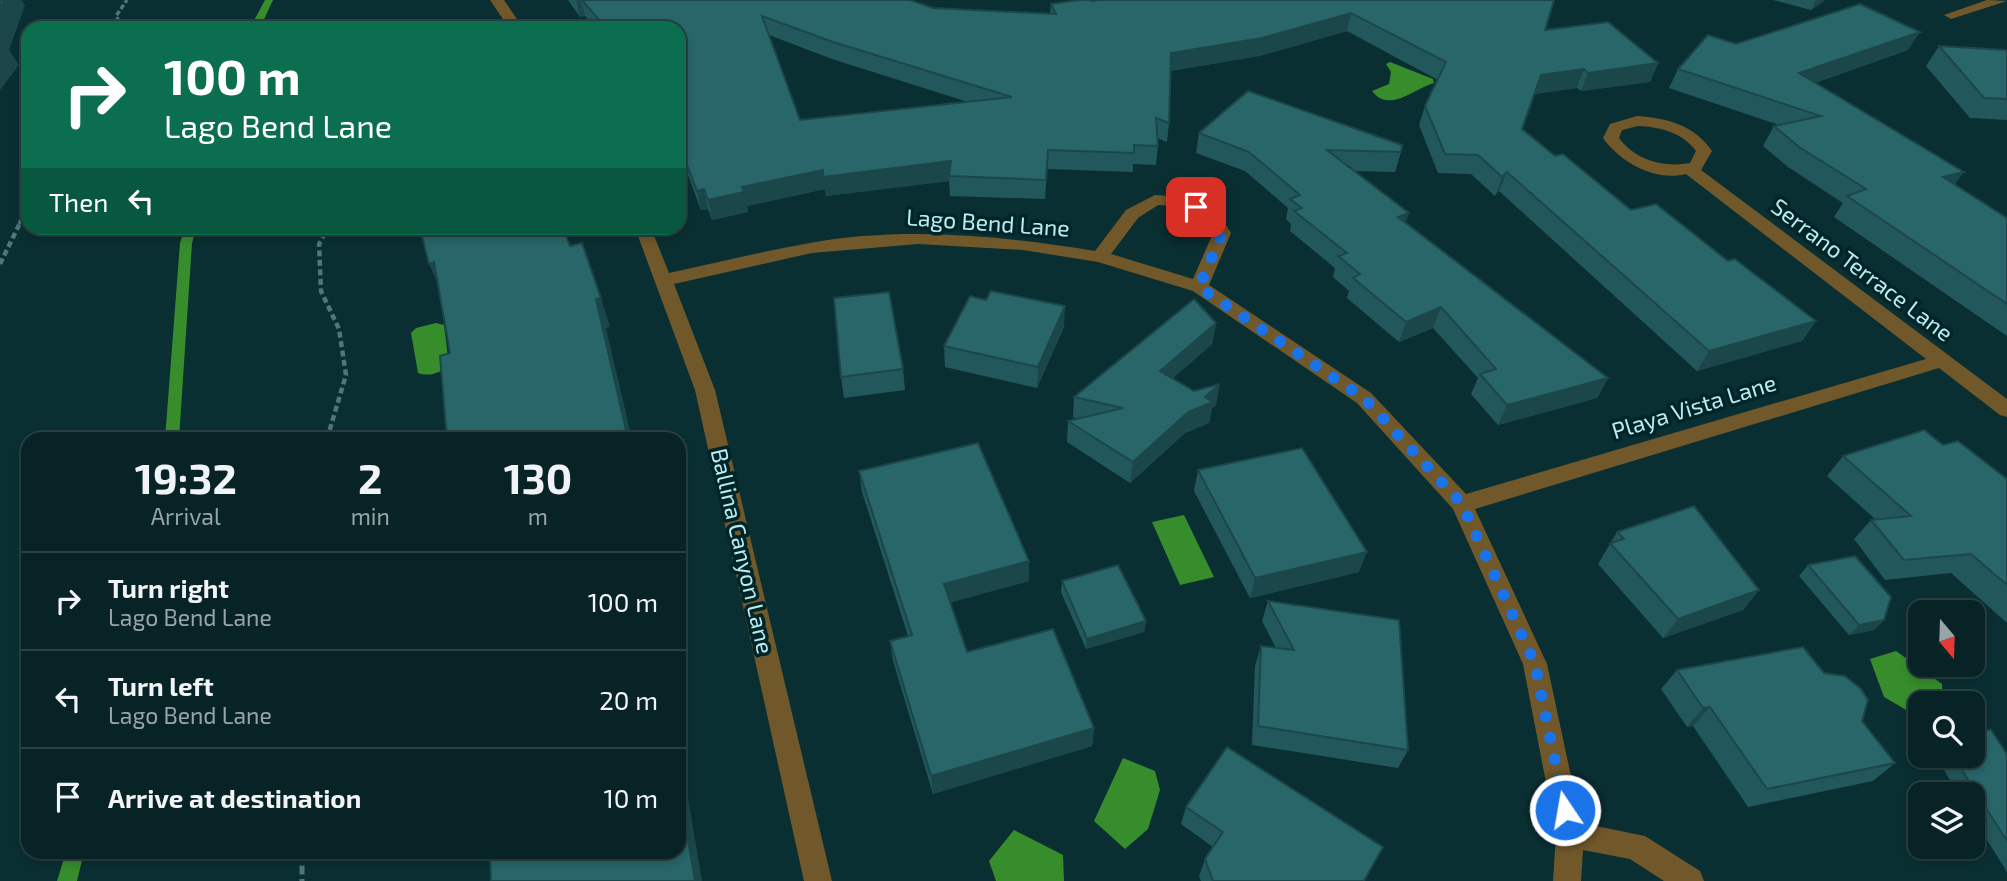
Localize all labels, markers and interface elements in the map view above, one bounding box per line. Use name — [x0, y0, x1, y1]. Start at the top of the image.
text: 100 m — [164, 46, 301, 105]
icon: right — [49, 49, 140, 140]
text: Lago Bend Lane — [164, 106, 392, 144]
pin — [1166, 177, 1226, 237]
icon: left — [122, 182, 160, 220]
text: Then — [49, 186, 108, 217]
icon: arrive — [1177, 188, 1215, 226]
street label: Serrano Terrace Lane — [1766, 192, 1959, 347]
street label: Lago Bend Lane — [905, 202, 1071, 242]
street label: Playa Vista Lane — [1608, 368, 1779, 444]
street label: Ballina Canyon Lane — [706, 445, 780, 656]
text: 19:32 — [135, 452, 237, 502]
text: 2 — [358, 452, 382, 502]
text: 130 — [504, 452, 572, 502]
text: Arrival — [151, 502, 221, 530]
text: min — [351, 502, 390, 530]
text: m — [528, 502, 548, 530]
text: Turn right — [108, 572, 229, 603]
icon: right — [49, 582, 87, 620]
text: 100 m — [588, 586, 658, 617]
north arrow — [1908, 600, 1984, 677]
map controls — [1908, 600, 1985, 859]
text: Lago Bend Lane — [108, 603, 272, 631]
text: Turn left — [108, 670, 214, 701]
icon: left — [49, 680, 87, 718]
text: 20 m — [599, 684, 658, 715]
button: search — [1908, 691, 1985, 768]
text: Lago Bend Lane — [108, 701, 272, 729]
position arrow — [1528, 773, 1602, 847]
icon: arrive — [49, 778, 87, 816]
text: Arrive at destination — [108, 782, 361, 813]
text: 10 m — [603, 782, 658, 813]
button: layers — [1908, 782, 1985, 859]

